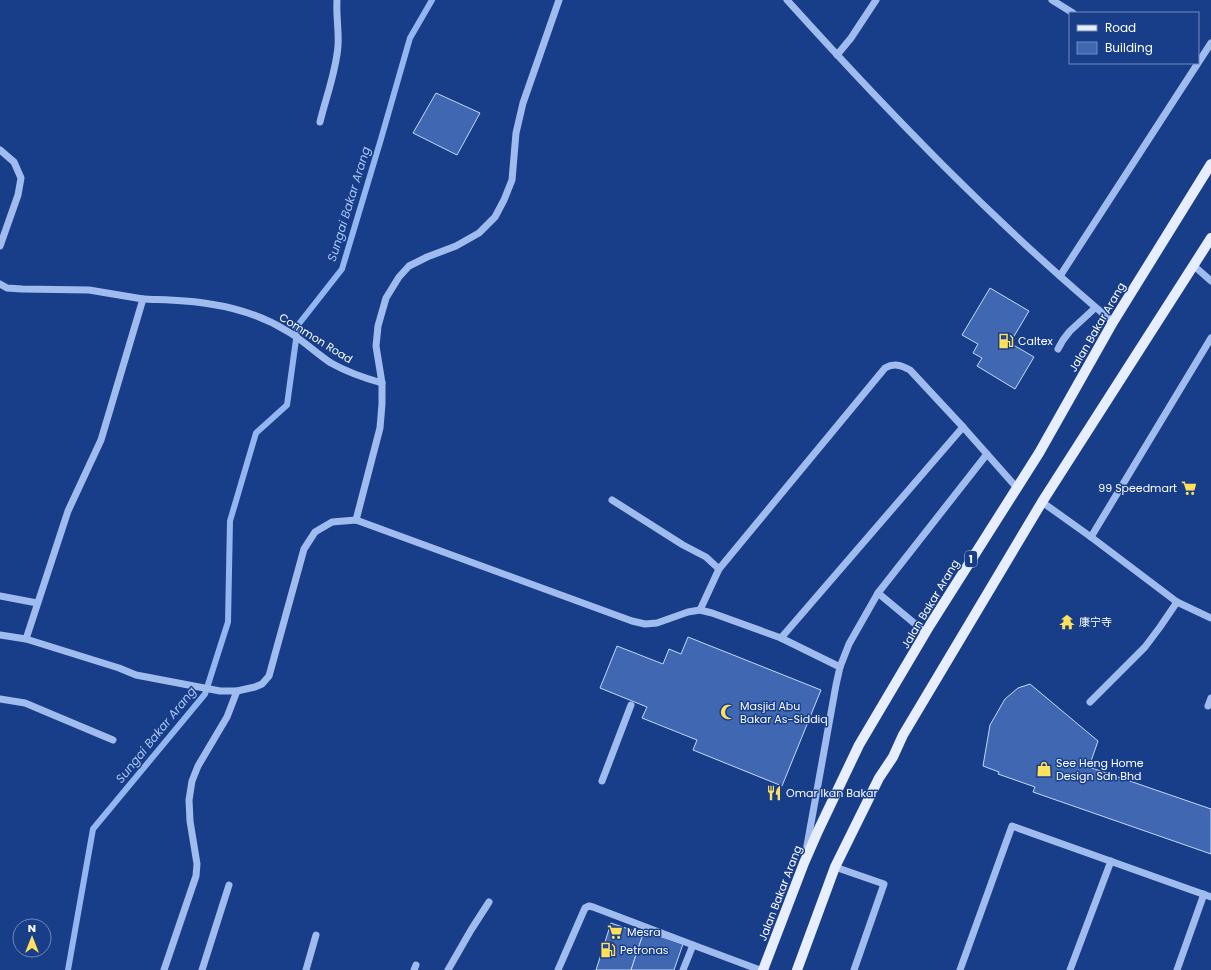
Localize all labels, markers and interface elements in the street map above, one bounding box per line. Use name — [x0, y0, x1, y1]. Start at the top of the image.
legend — [1069, 12, 1199, 64]
text: Road — [1105, 19, 1136, 36]
text: Building — [1105, 39, 1153, 56]
water label: Sungai Bakar Arang — [323, 144, 374, 263]
street label: Jalan Bakar Arang — [1065, 279, 1129, 375]
street label: Common Road — [276, 309, 356, 367]
fuel station icon: Caltex — [997, 332, 1015, 350]
place label: Caltex — [1018, 333, 1053, 349]
supermarket icon: 99 Speedmart — [1180, 479, 1198, 497]
place label: 99 Speedmart — [1098, 480, 1177, 496]
road number: 1 — [965, 551, 977, 567]
street label: Jalan Bakar Arang — [897, 557, 963, 651]
temple icon: 康宁寺 — [1058, 613, 1076, 631]
place label: 康宁寺 — [1079, 614, 1112, 630]
water label: Sungai Bakar Arang — [111, 683, 200, 786]
place label: Masjid Abu Bakar As-Siddiq — [740, 698, 828, 727]
mosque icon: Masjid Abu Bakar As-Siddiq — [719, 703, 737, 721]
place label: See Heng Home Design Sdn Bhd — [1056, 755, 1144, 784]
shop icon: See Heng Home Design Sdn Bhd — [1035, 760, 1053, 778]
restaurant icon: Omar Ikan Bakar — [765, 784, 783, 802]
place label: Omar Ikan Bakar — [786, 785, 878, 801]
street label: Jalan Bakar Arang — [754, 843, 806, 943]
north arrow — [12, 918, 52, 958]
text: N — [28, 920, 36, 936]
supermarket icon: Mesra — [606, 923, 624, 941]
place label: Mesra — [627, 924, 661, 940]
fuel station icon: Petronas — [599, 941, 617, 959]
place label: Petronas — [620, 942, 669, 958]

